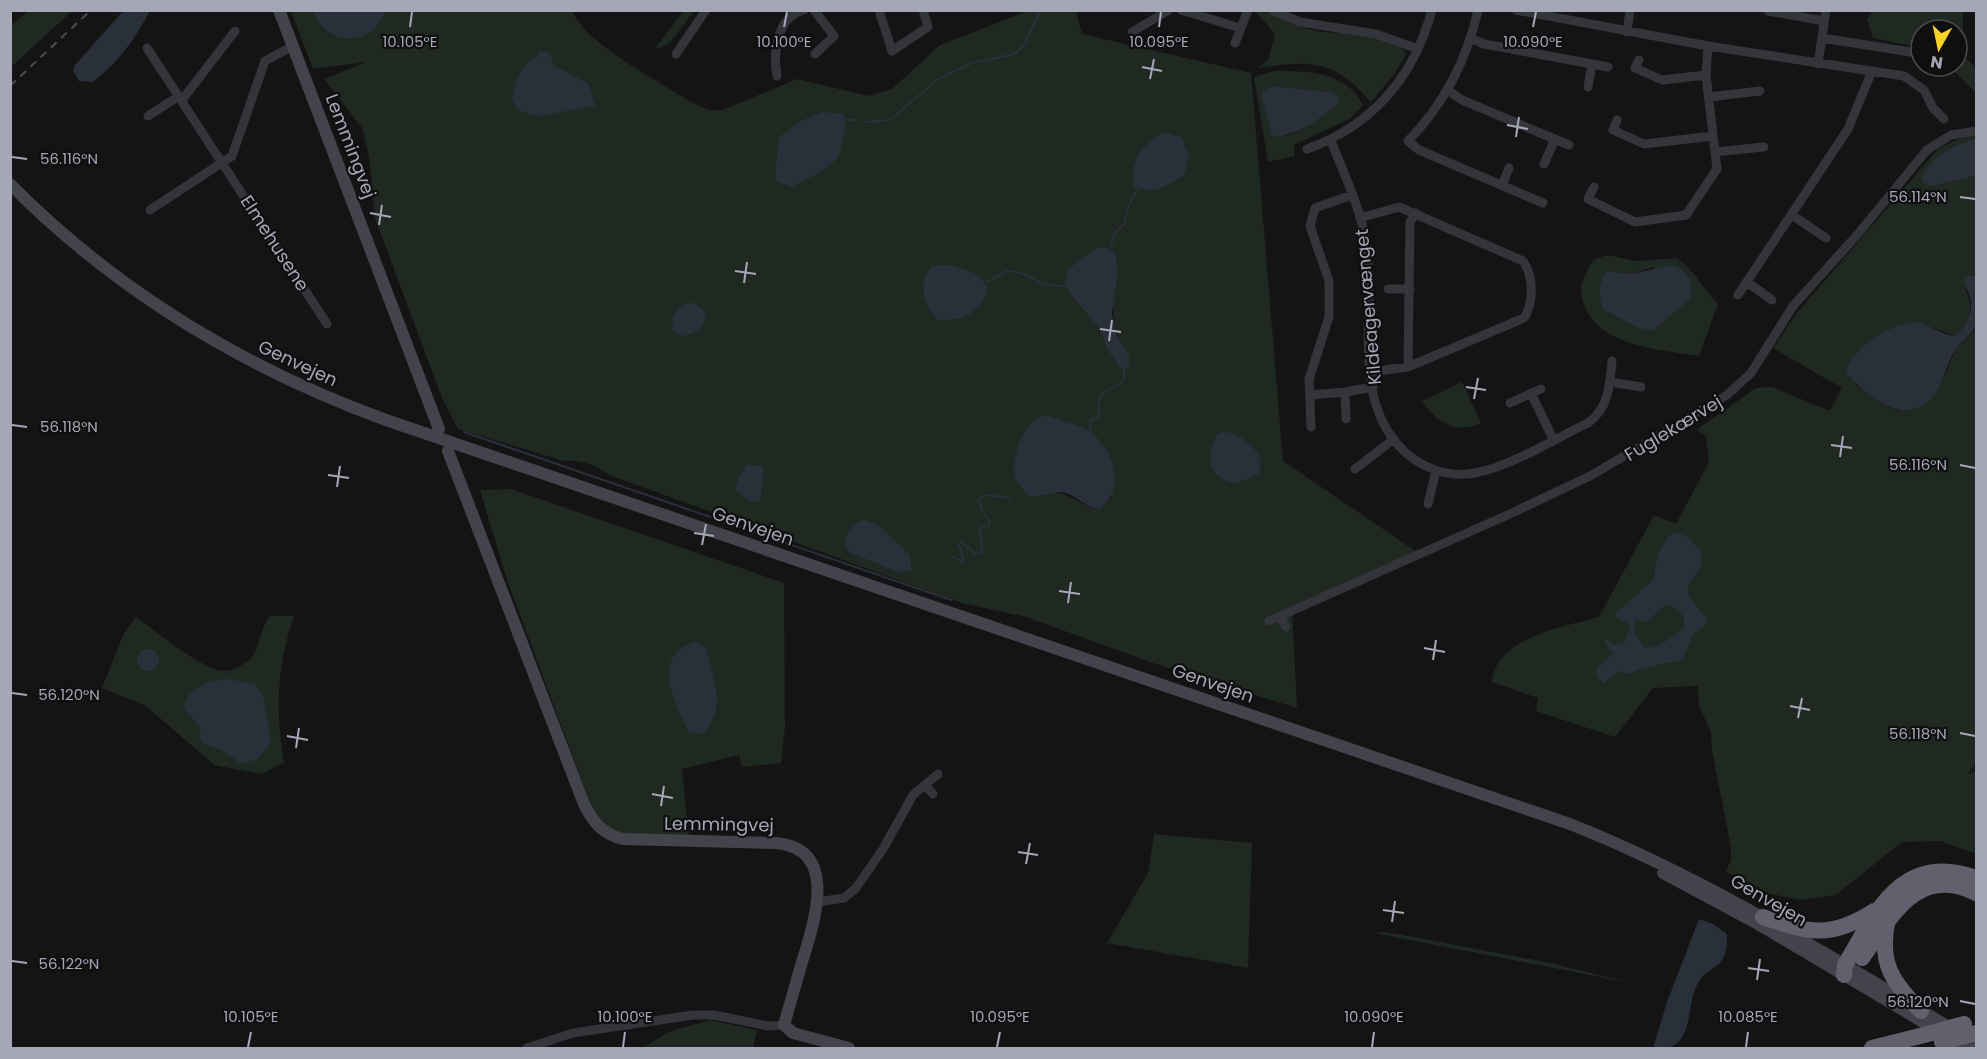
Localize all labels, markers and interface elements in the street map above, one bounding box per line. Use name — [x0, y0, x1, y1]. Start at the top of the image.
north arrow — [1909, 18, 1969, 78]
text: 10.105°E — [383, 31, 437, 52]
text: 10.100°E — [757, 31, 811, 52]
text: 10.095°E — [1129, 31, 1189, 52]
text: 10.090°E — [1503, 31, 1563, 52]
text: N — [1929, 50, 1944, 75]
street label: Lemmingvej — [320, 90, 382, 202]
text: 56.116°N — [40, 148, 98, 169]
text: 56.114°N — [1889, 186, 1947, 207]
street label: Elmehusene — [235, 190, 315, 296]
street label: Kildeagervænget — [1349, 228, 1387, 386]
street label: Genvejen — [254, 334, 342, 392]
street label: Fuglekærvej — [1619, 389, 1727, 467]
text: 56.118°N — [40, 416, 98, 437]
text: 56.116°N — [1889, 454, 1947, 475]
street label: Genvejen — [709, 500, 797, 552]
street label: Genvejen — [1169, 657, 1257, 709]
text: 56.120°N — [38, 684, 100, 705]
text: 56.118°N — [1889, 723, 1947, 744]
street label: Lemmingvej — [664, 811, 774, 837]
street label: Genvejen — [1726, 868, 1812, 932]
text: 56.122°N — [39, 953, 99, 974]
text: 56.120°N — [1887, 991, 1949, 1012]
text: 10.105°E — [224, 1006, 278, 1027]
text: 10.100°E — [598, 1006, 652, 1027]
text: 10.095°E — [970, 1006, 1030, 1027]
text: 10.090°E — [1344, 1006, 1404, 1027]
text: 10.085°E — [1718, 1006, 1778, 1027]

